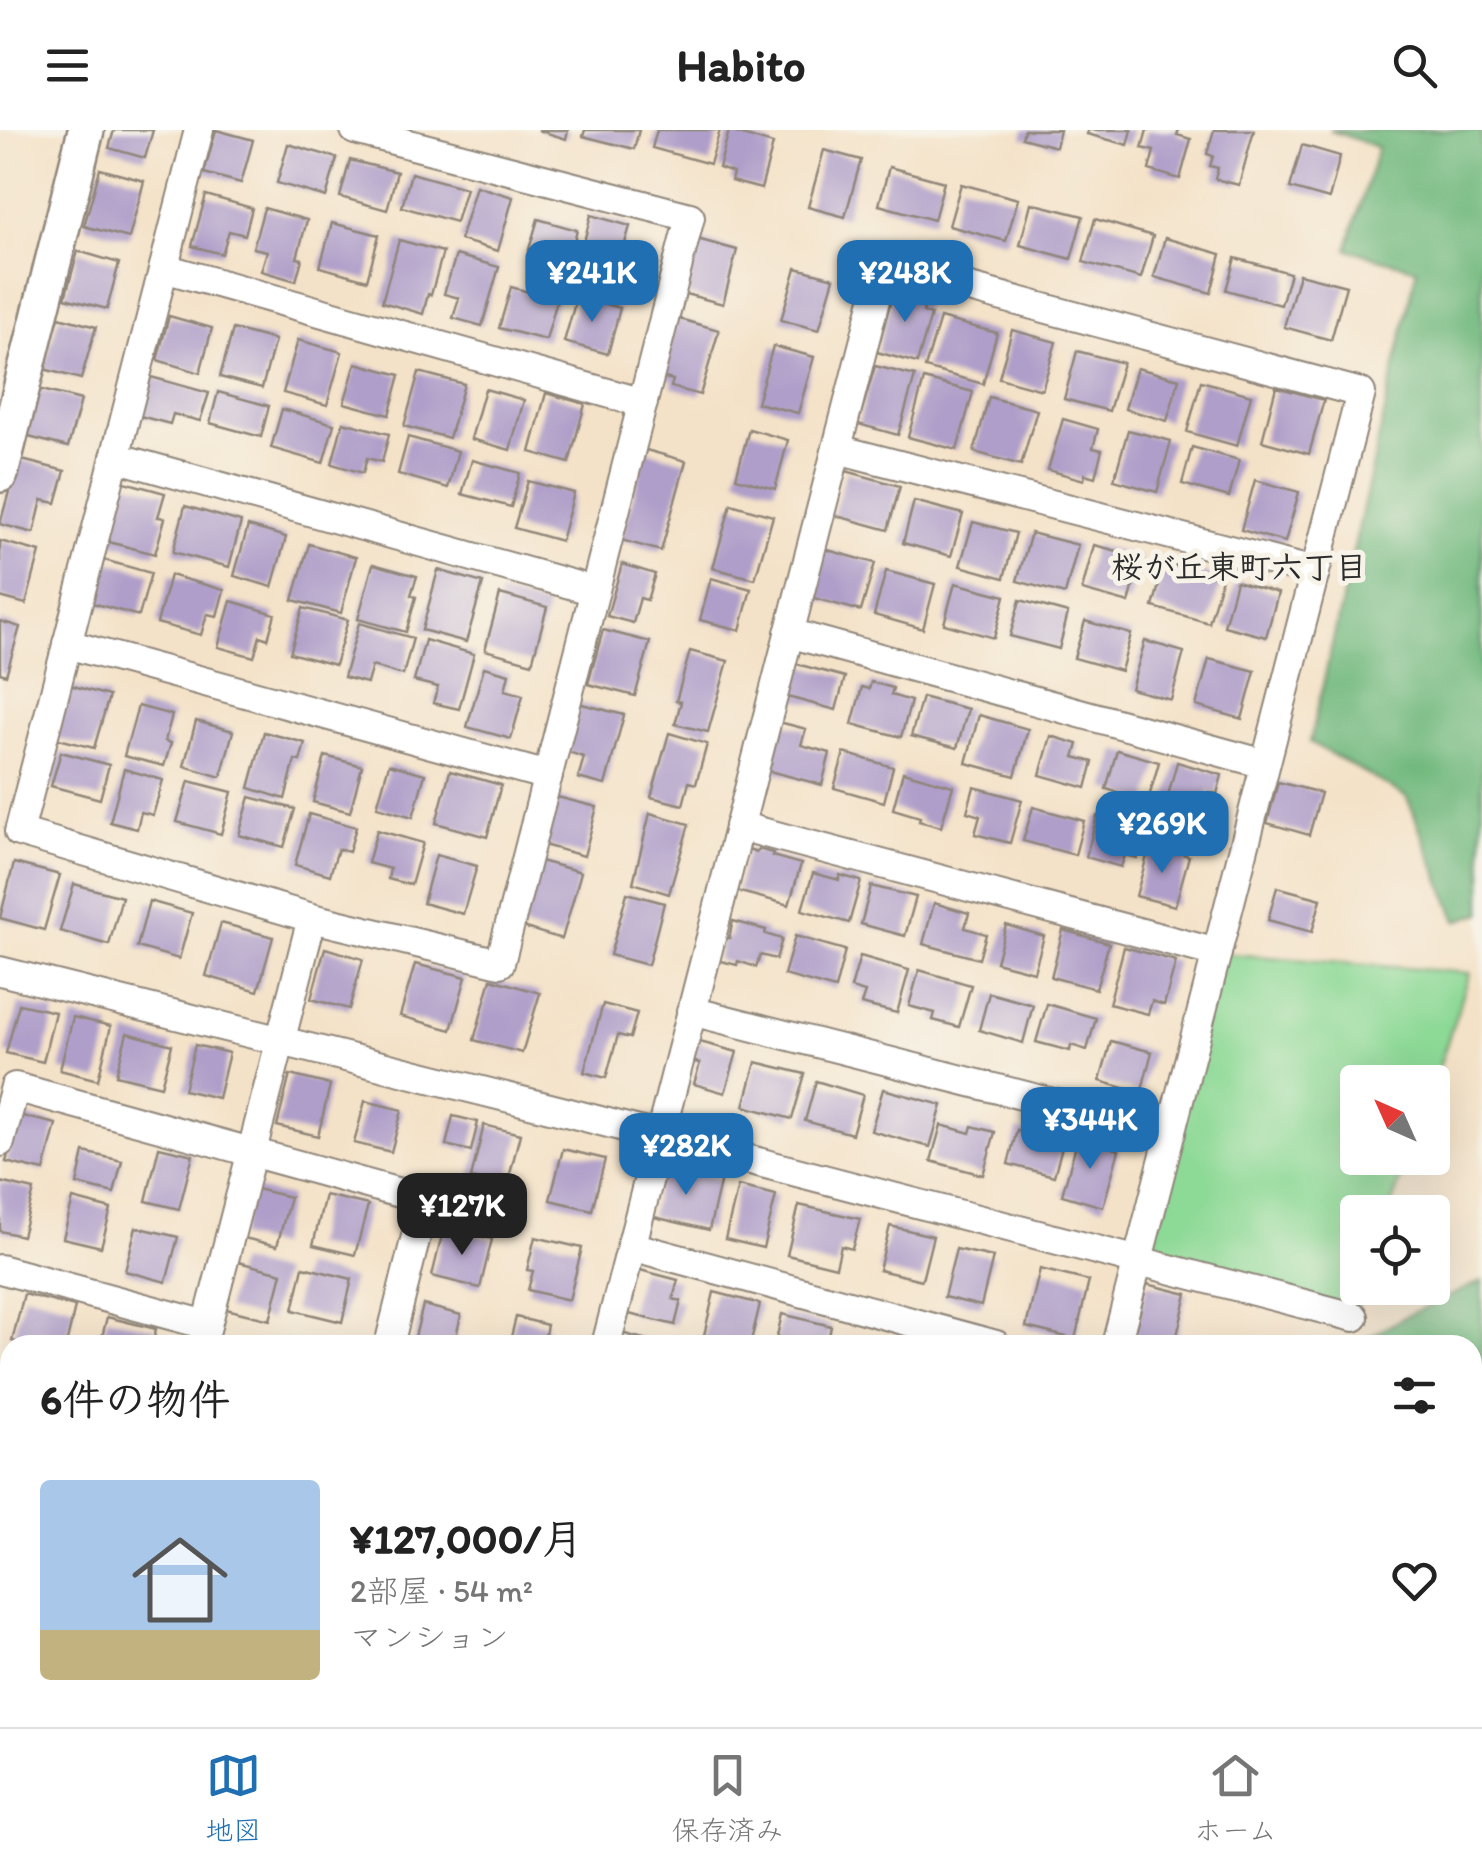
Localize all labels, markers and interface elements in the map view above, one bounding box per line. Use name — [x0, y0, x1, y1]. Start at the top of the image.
icon: menu — [40, 38, 95, 93]
text: Habito — [676, 38, 806, 92]
icon: search — [1387, 38, 1442, 93]
pin: ¥241K — [522, 240, 662, 325]
pin: ¥248K — [835, 240, 975, 325]
text: ¥241K — [547, 253, 637, 291]
text: ¥248K — [859, 253, 951, 291]
district label: 桜が丘東町六丁目 — [1111, 548, 1367, 586]
pin: ¥269K — [1092, 791, 1232, 876]
text: ¥269K — [1118, 804, 1206, 842]
north arrow — [1340, 1065, 1450, 1175]
map controls — [1340, 1065, 1450, 1305]
pin: ¥344K — [1020, 1087, 1160, 1172]
text: ¥344K — [1043, 1100, 1137, 1138]
pin: ¥282K — [616, 1113, 756, 1198]
text: ¥282K — [641, 1126, 731, 1164]
pin: ¥127K — [392, 1173, 532, 1258]
text: ¥127K — [419, 1186, 505, 1224]
button: locate — [1340, 1195, 1450, 1305]
icon: filters — [1387, 1368, 1442, 1423]
text: 6件の物件 — [40, 1374, 230, 1425]
text: ¥127,000/月 — [350, 1513, 583, 1564]
icon: home — [120, 1520, 240, 1640]
icon: heart — [1387, 1553, 1442, 1608]
text: 2部屋 · 54 m² — [350, 1572, 533, 1610]
text: マンション — [350, 1618, 509, 1656]
tab: 地図 — [205, 1748, 261, 1848]
tab: 保存済み — [672, 1748, 784, 1848]
tab: ホーム — [1194, 1748, 1277, 1848]

